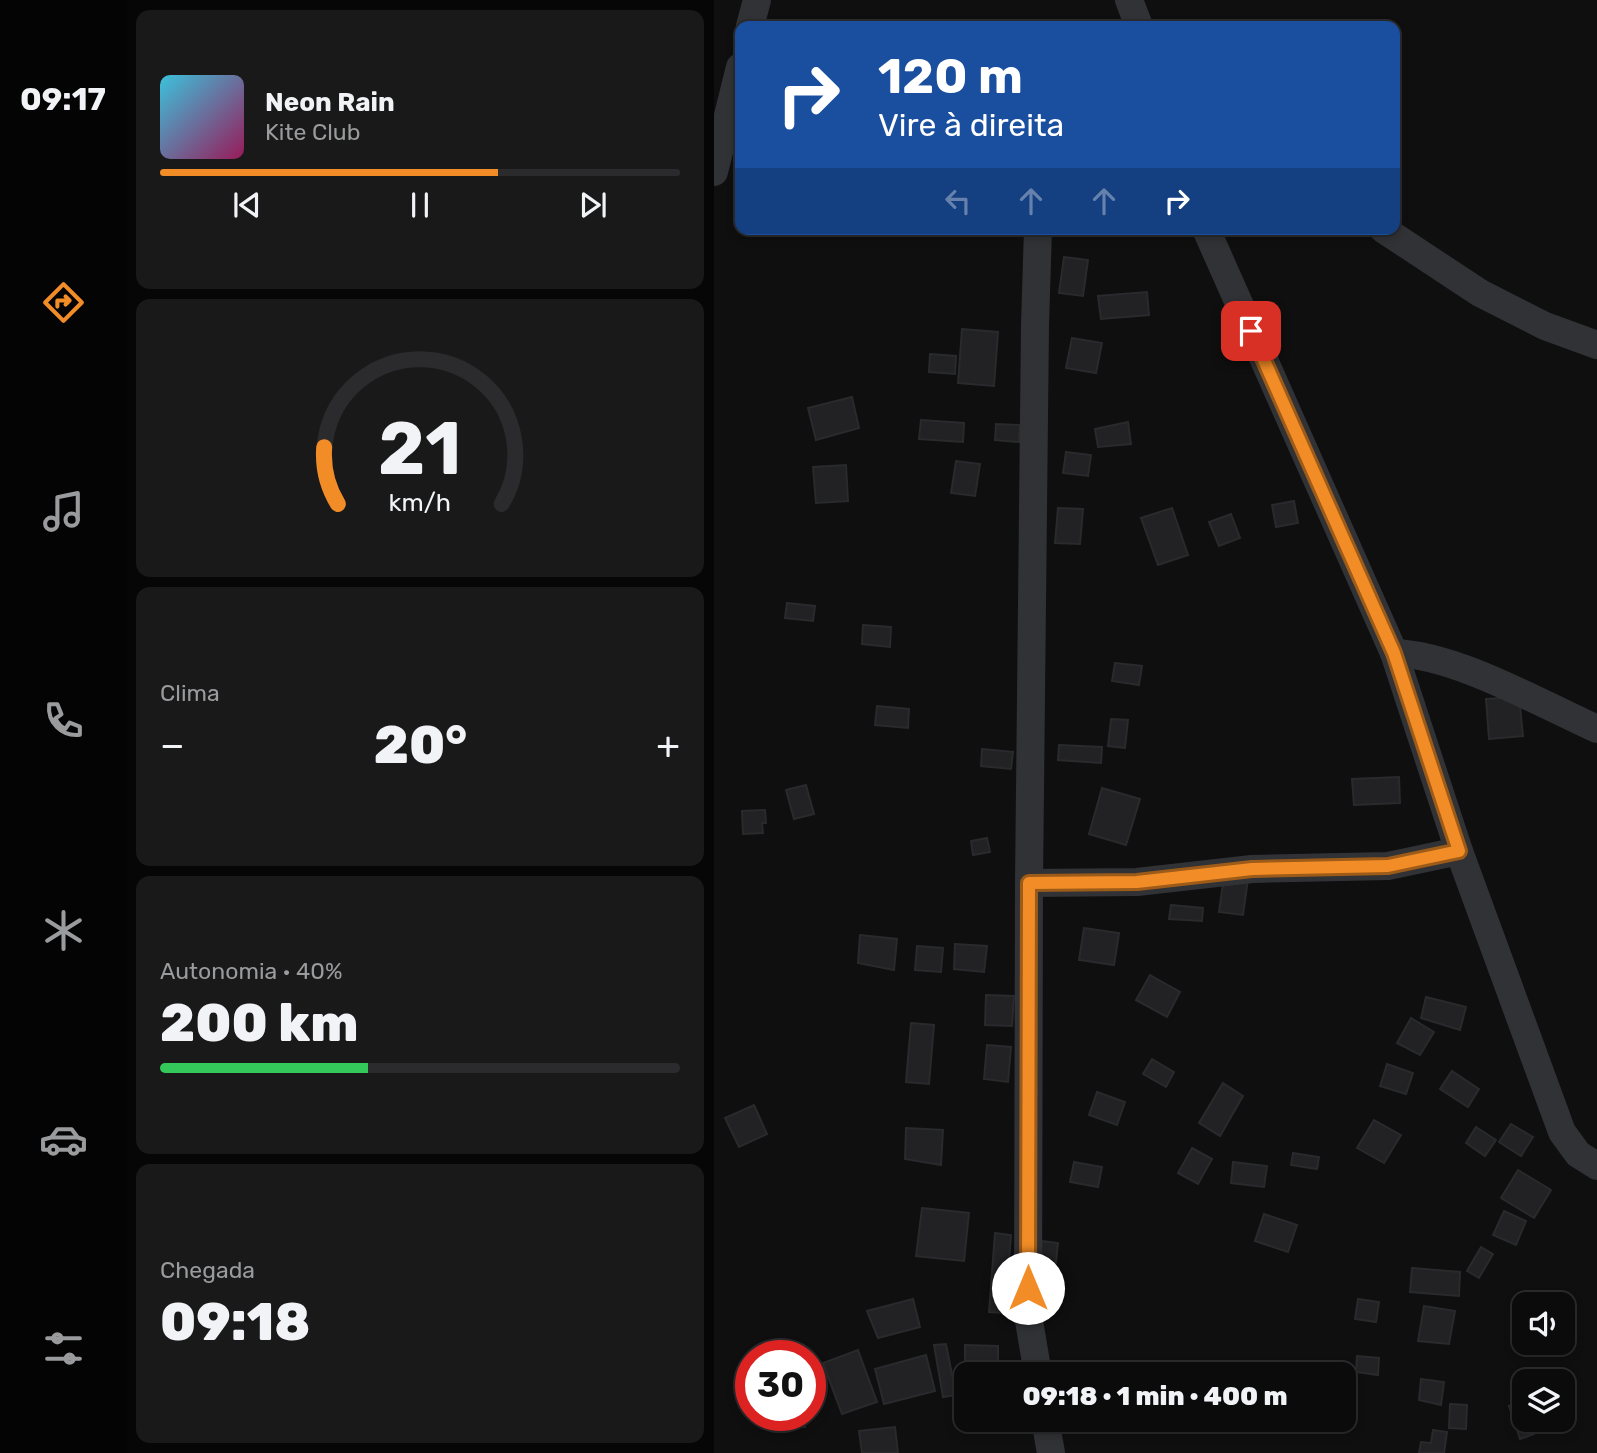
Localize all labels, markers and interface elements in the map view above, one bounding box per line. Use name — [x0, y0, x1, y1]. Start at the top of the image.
text: 120 m — [878, 47, 1023, 105]
icon: right — [763, 49, 854, 140]
text: 09:17 — [20, 80, 106, 118]
text: Neon Rain — [265, 87, 395, 118]
text: Vire à direita — [878, 106, 1064, 144]
text: Kite Club — [265, 118, 360, 146]
icon: left — [939, 182, 977, 220]
icon: ahead — [1012, 182, 1050, 220]
icon: ahead — [1085, 182, 1123, 220]
icon: right — [1158, 182, 1196, 220]
icon: previous — [228, 186, 266, 224]
icon: pause — [401, 186, 439, 224]
icon: next — [574, 186, 612, 224]
icon: directions — [39, 278, 88, 327]
pin — [1221, 301, 1281, 361]
icon: arrive — [1232, 312, 1270, 350]
text: 21 — [378, 406, 462, 492]
icon: music — [39, 487, 88, 536]
text: km/h — [389, 488, 451, 517]
text: Clima — [160, 679, 220, 707]
icon: phone — [39, 696, 88, 745]
text: 20° — [374, 714, 467, 776]
text: − — [160, 722, 185, 768]
text: + — [656, 722, 680, 768]
icon: climate — [39, 906, 88, 955]
text: Autonomia · 40% — [160, 957, 342, 985]
text: 200 km — [160, 992, 358, 1054]
icon: car — [39, 1115, 88, 1164]
position arrow — [991, 1251, 1065, 1325]
text: Chegada — [160, 1256, 255, 1284]
text: 09:18 — [160, 1291, 310, 1353]
map controls — [1512, 1292, 1575, 1432]
button: sound — [1512, 1292, 1575, 1355]
icon: filters — [39, 1324, 88, 1373]
speed limit sign: 30 — [735, 1340, 826, 1431]
button: layers — [1512, 1369, 1575, 1432]
text: 09:18 · 1 min · 400 m — [1022, 1381, 1288, 1412]

